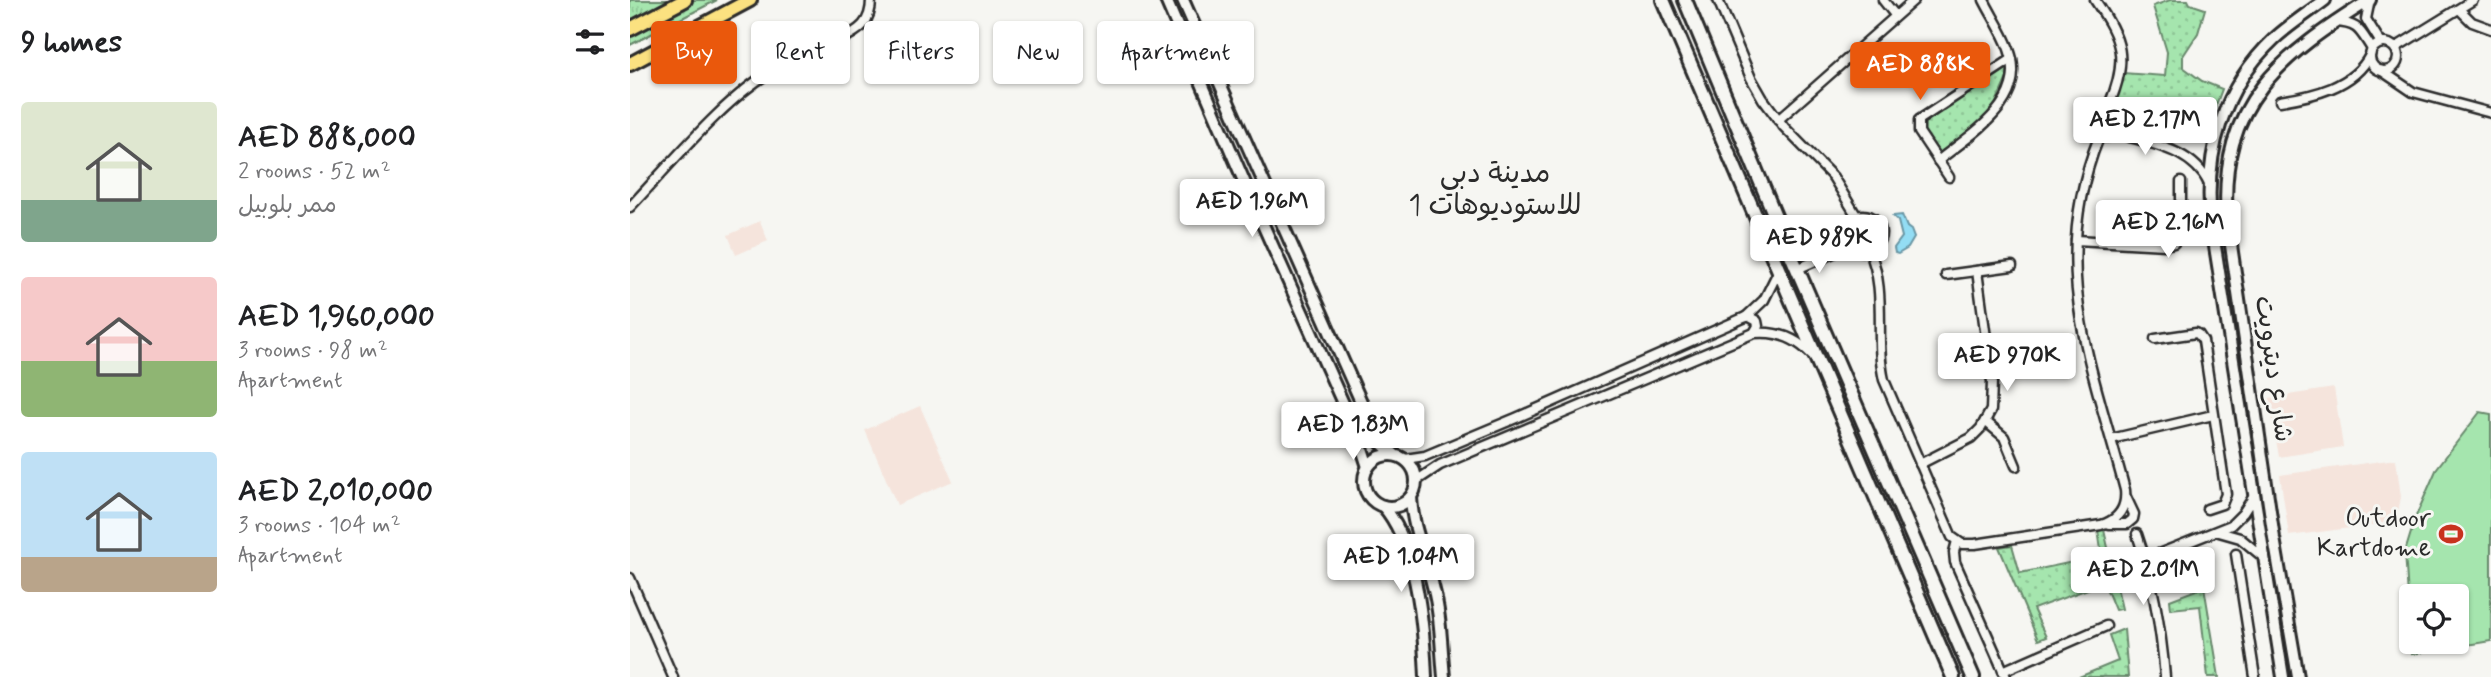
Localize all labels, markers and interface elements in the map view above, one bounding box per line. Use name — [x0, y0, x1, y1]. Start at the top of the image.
chip: Buy — [651, 21, 737, 84]
chip: Rent — [751, 21, 850, 84]
chip: Filters — [864, 21, 979, 84]
chip: New — [993, 21, 1083, 84]
chip: Apartment — [1097, 21, 1254, 84]
text: 9 homes — [21, 23, 122, 62]
icon: filters — [571, 23, 609, 61]
pin: AED 888K — [1848, 42, 1992, 102]
text: AED 888K — [1866, 50, 1974, 80]
pin: AED 2.17M — [2065, 97, 2225, 157]
text: AED 2.17M — [2089, 105, 2201, 135]
text: AED 888,000 — [238, 118, 416, 157]
icon: home — [77, 130, 161, 214]
district label: مدينة دبي للاستوديوهات 1 — [1408, 156, 1582, 225]
text: 2 rooms · 52 m² — [238, 157, 391, 187]
pin: AED 1.96M — [1172, 180, 1332, 239]
text: AED 1.96M — [1196, 187, 1308, 217]
text: ممر بلوبيل — [238, 191, 337, 221]
pin: AED 2.16M — [2088, 201, 2248, 260]
text: AED 2.16M — [2112, 208, 2224, 238]
pin: AED 989K — [1747, 216, 1891, 275]
text: AED 989K — [1766, 223, 1872, 253]
street label: شارع ديترويت — [2246, 294, 2300, 444]
text: AED 1,960,000 — [238, 297, 435, 336]
icon: home — [77, 305, 161, 389]
pin: AED 970K — [1935, 334, 2079, 393]
text: 3 rooms · 98 m² — [238, 336, 388, 366]
text: AED 970K — [1954, 341, 2060, 371]
text: Apartment — [238, 366, 343, 396]
pin: AED 1.83M — [1273, 402, 1433, 462]
text: AED 1.83M — [1297, 410, 1409, 440]
text: AED 2,010,000 — [238, 472, 433, 511]
icon: home — [77, 480, 161, 564]
place label: Outdoor Kartdome — [2317, 502, 2432, 566]
text: 3 rooms · 104 m² — [238, 511, 401, 541]
sports icon: Outdoor Kartdome — [2437, 520, 2465, 548]
pin: AED 1.04M — [1321, 534, 1481, 594]
text: Apartment — [238, 541, 343, 571]
text: AED 1.04M — [1343, 542, 1459, 572]
pin: AED 2.01M — [2063, 548, 2223, 607]
text: AED 2.01M — [2087, 555, 2199, 585]
map controls — [2399, 584, 2469, 654]
button: locate — [2399, 584, 2469, 654]

